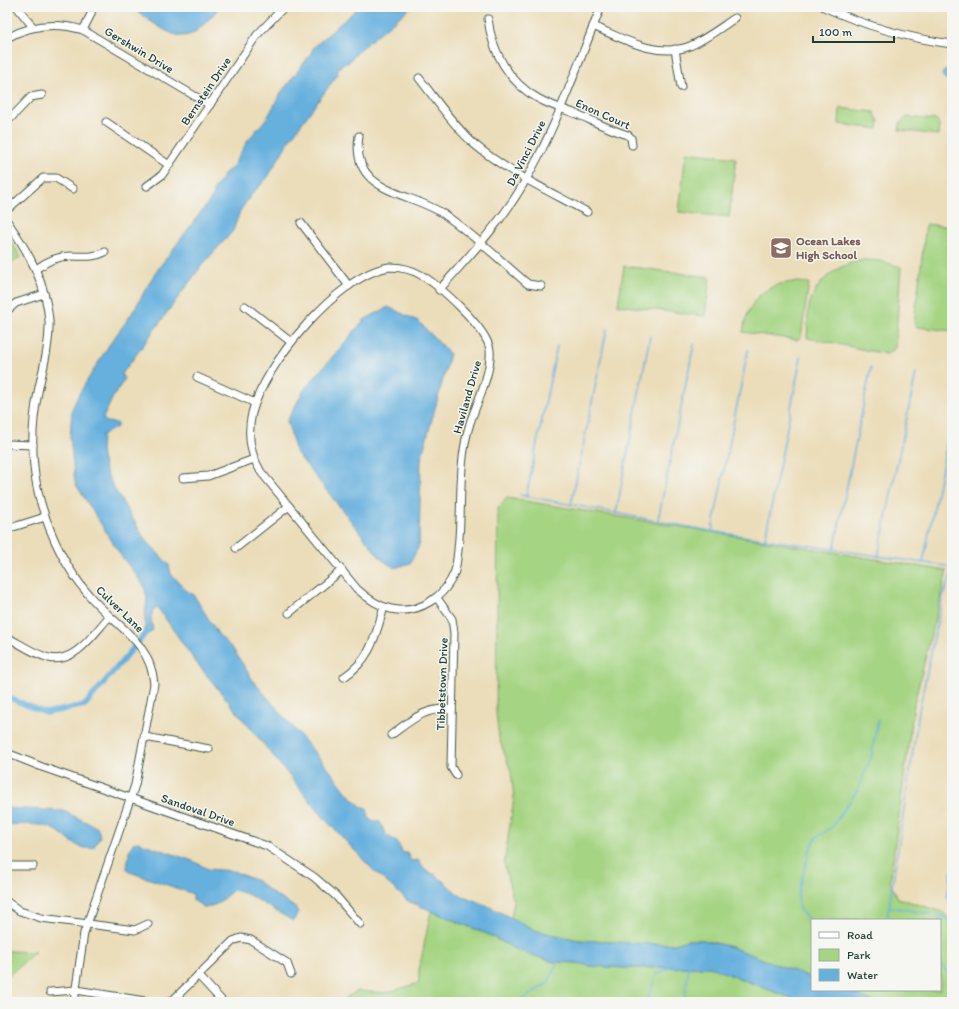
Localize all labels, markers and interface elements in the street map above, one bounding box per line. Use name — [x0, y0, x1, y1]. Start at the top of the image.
scale bar — [813, 18, 894, 44]
street label: Gershwin Drive — [102, 24, 176, 76]
text: 100 m — [819, 25, 852, 39]
street label: Bernstein Drive — [178, 54, 234, 128]
street label: Enon Court — [574, 96, 633, 132]
street label: Da Vinci Drive — [503, 117, 549, 188]
place label: Ocean Lakes High School — [796, 234, 861, 263]
school or university icon: Ocean Lakes High School — [768, 235, 794, 261]
street label: Haviland Drive — [450, 358, 484, 435]
street label: Culver Lane — [93, 583, 147, 635]
street label: Tibbetstown Drive — [433, 637, 451, 731]
street label: Sandoval Drive — [159, 791, 237, 829]
legend — [811, 919, 941, 991]
text: Road — [847, 928, 873, 942]
text: Park — [847, 948, 871, 962]
text: Water — [847, 968, 878, 982]

